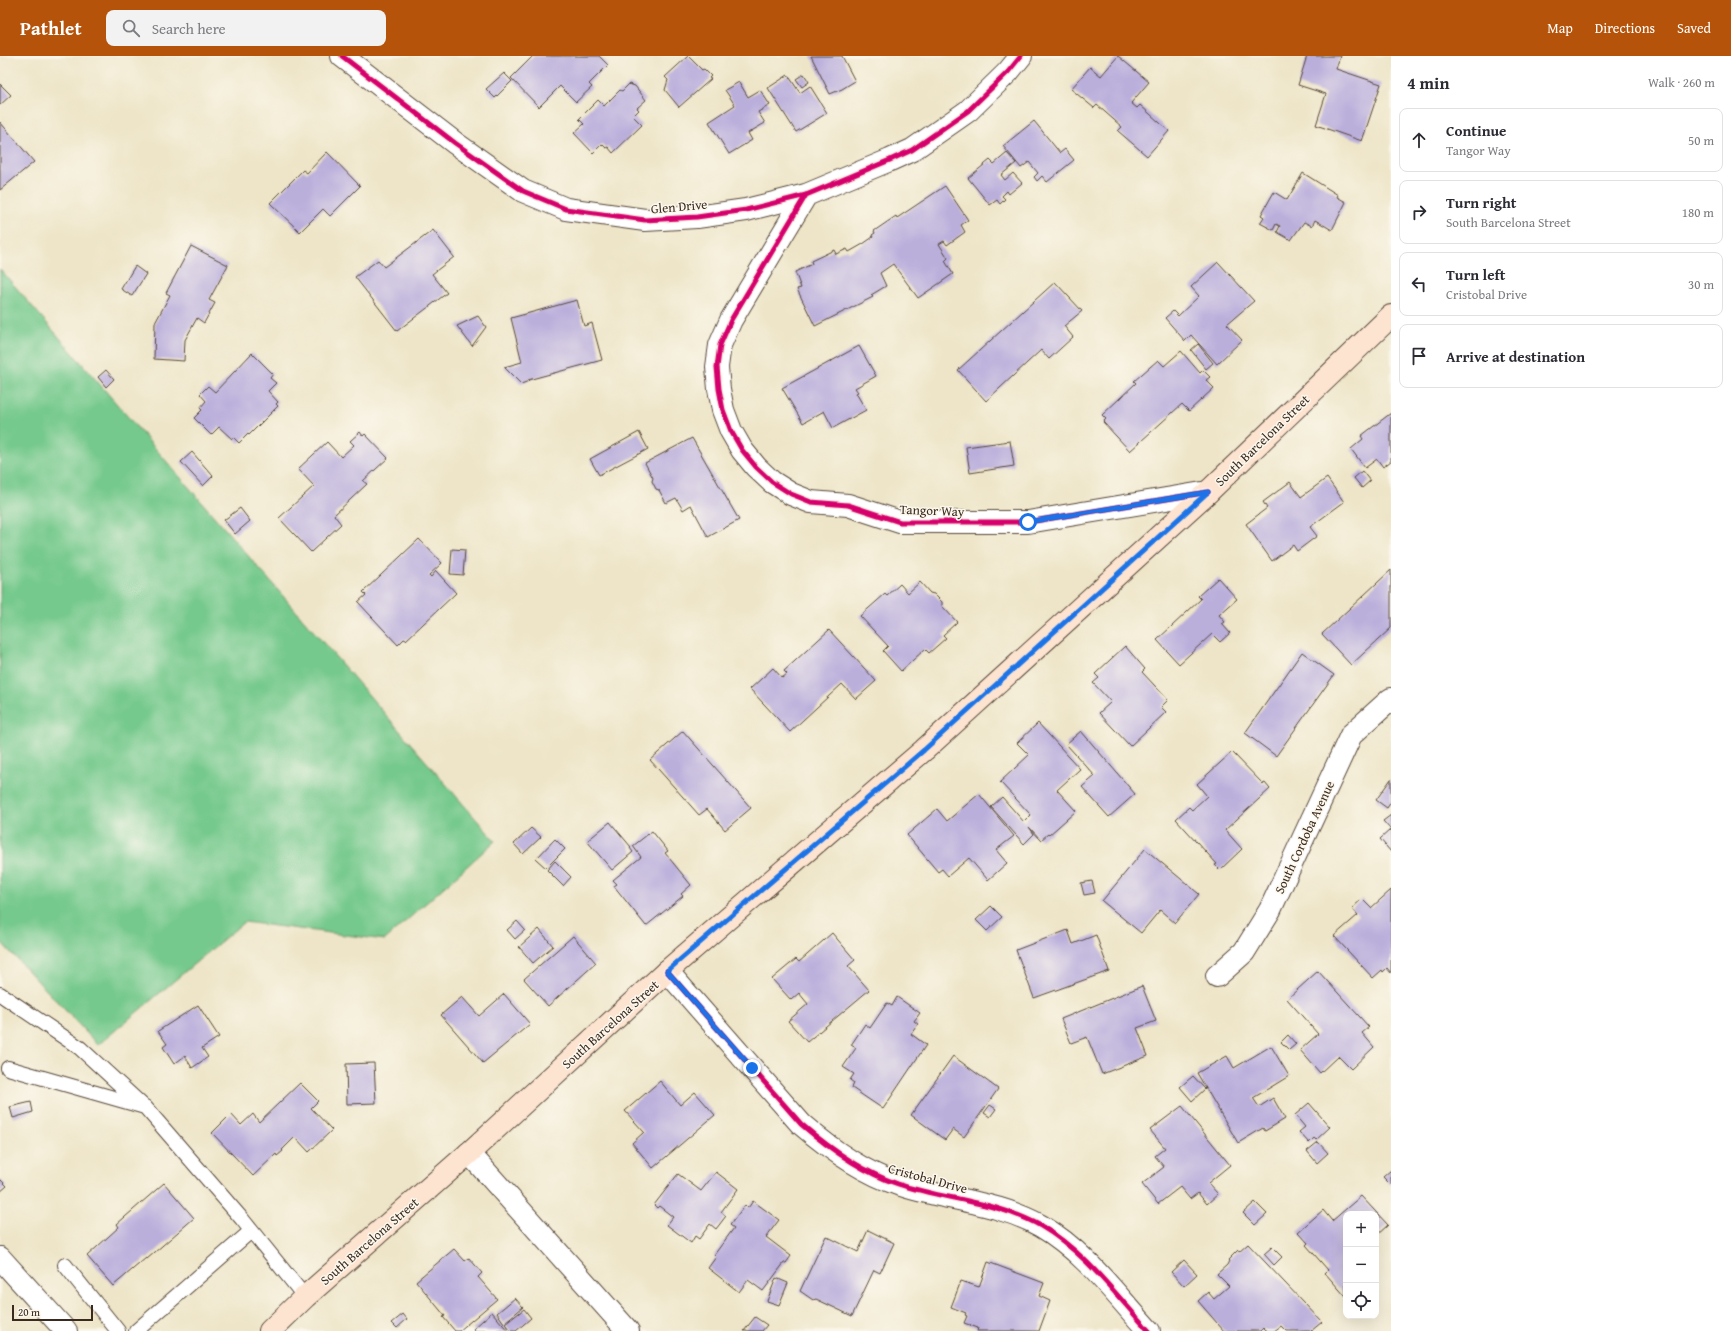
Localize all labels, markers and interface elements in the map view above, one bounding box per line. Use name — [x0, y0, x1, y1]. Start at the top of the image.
search box — [106, 10, 386, 46]
text: Pathlet — [20, 14, 82, 42]
icon: search — [120, 17, 142, 39]
text: Search here — [152, 18, 226, 39]
text: Map — [1547, 18, 1573, 38]
text: Directions — [1595, 18, 1655, 38]
text: Saved — [1677, 18, 1711, 38]
text: 4 min — [1407, 70, 1449, 95]
text: Walk · 260 m — [1648, 73, 1715, 92]
text: Continue — [1446, 120, 1507, 141]
icon: ahead — [1408, 129, 1430, 151]
text: 50 m — [1688, 131, 1714, 150]
text: Tangor Way — [1446, 141, 1511, 160]
text: Turn right — [1446, 192, 1517, 213]
street label: Glen Drive — [650, 195, 708, 218]
icon: right — [1408, 201, 1430, 223]
text: 180 m — [1682, 203, 1714, 222]
text: South Barcelona Street — [1446, 213, 1571, 232]
text: Turn left — [1446, 264, 1505, 285]
icon: left — [1408, 273, 1430, 295]
text: 30 m — [1688, 275, 1714, 294]
text: Cristobal Drive — [1446, 285, 1527, 304]
icon: arrive — [1408, 345, 1430, 367]
text: Arrive at destination — [1446, 346, 1585, 367]
street label: South Barcelona Street — [1211, 390, 1314, 491]
street label: Tangor Way — [899, 500, 965, 521]
route start — [1019, 513, 1037, 531]
street label: South Cordoba Avenue — [1270, 777, 1339, 897]
street label: South Barcelona Street — [558, 975, 663, 1073]
route end — [743, 1059, 761, 1077]
street label: Cristobal Drive — [886, 1159, 969, 1198]
street label: South Barcelona Street — [316, 1193, 423, 1289]
map controls — [1343, 1211, 1379, 1319]
button: + — [1343, 1211, 1379, 1247]
button: − — [1343, 1247, 1379, 1283]
button: locate — [1343, 1283, 1379, 1319]
scale bar — [12, 1303, 93, 1322]
text: 20 m — [18, 1304, 40, 1320]

